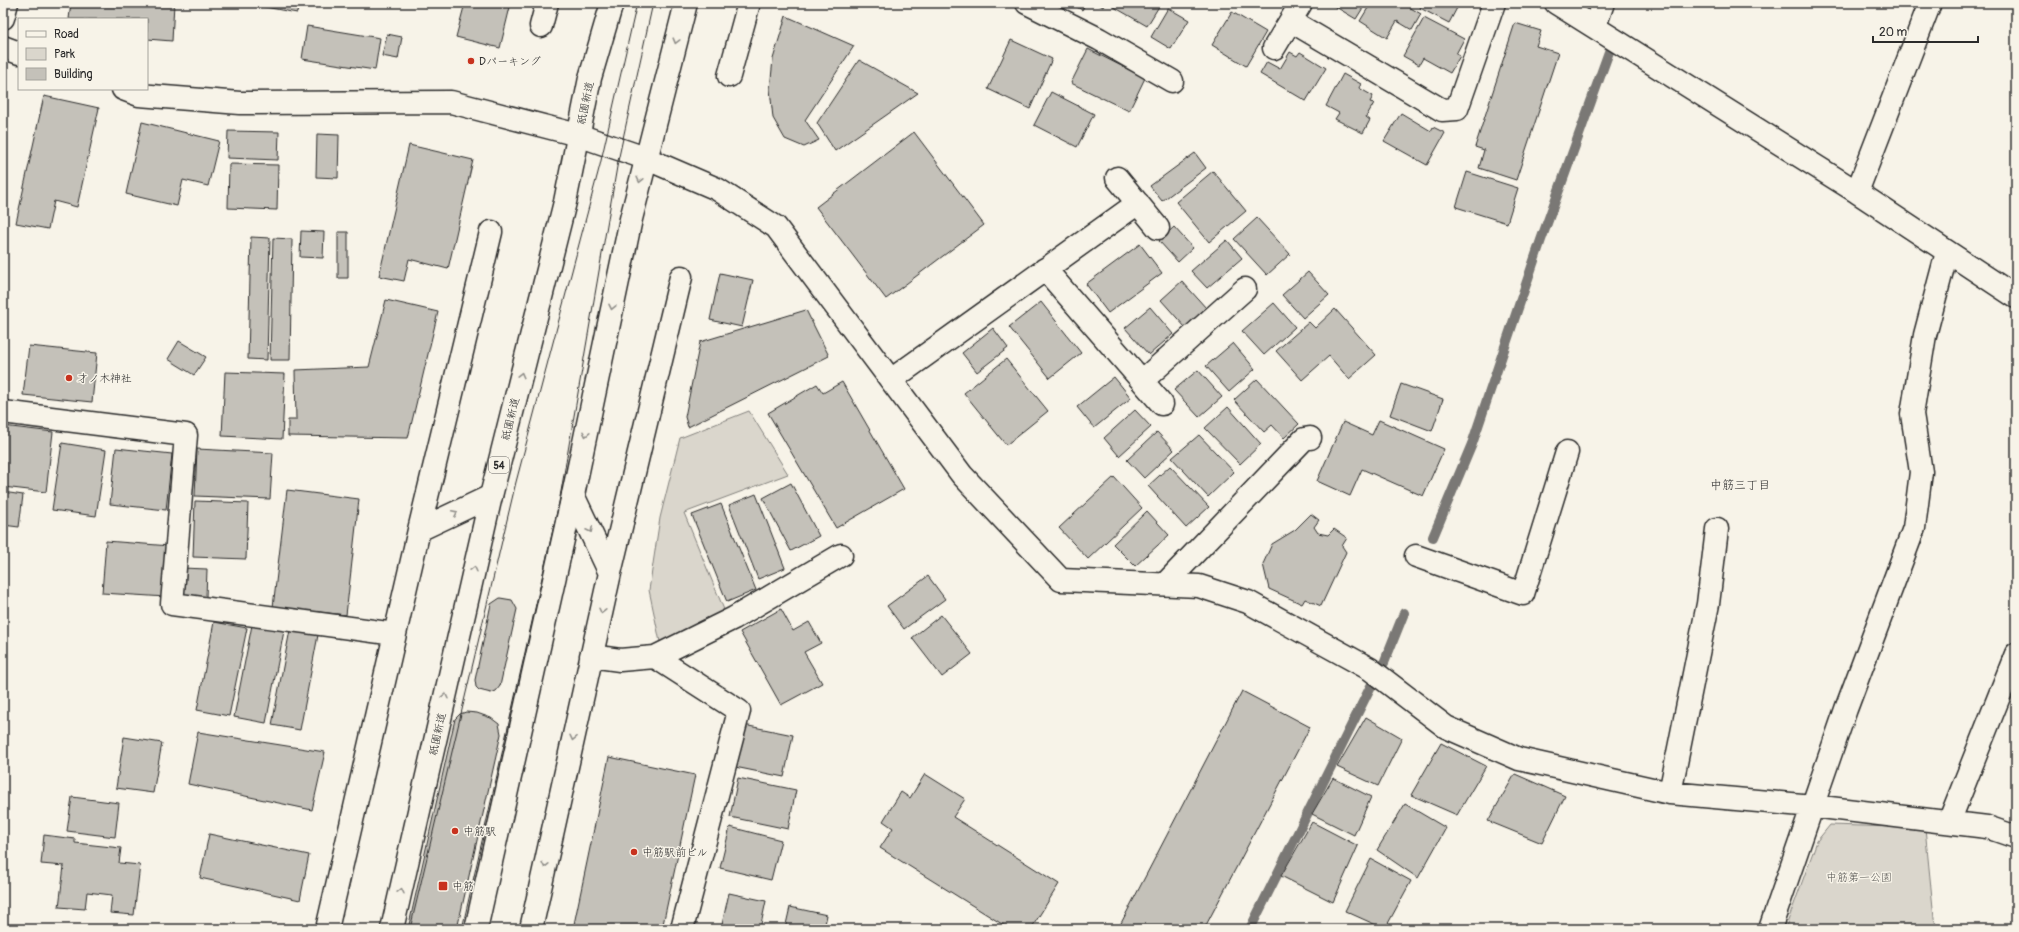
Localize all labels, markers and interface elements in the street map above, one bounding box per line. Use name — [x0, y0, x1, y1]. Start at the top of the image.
legend — [18, 18, 148, 90]
scale bar — [1873, 18, 1978, 44]
text: 20 m — [1879, 25, 1908, 40]
text: Road — [54, 27, 79, 42]
one-way arrow — [672, 37, 681, 44]
text: Park — [54, 47, 75, 62]
place label: Dパーキング — [479, 55, 541, 68]
marker: Dパーキング — [466, 56, 476, 66]
text: Building — [54, 67, 93, 82]
street label: 祇園新道 — [575, 80, 596, 126]
one-way arrow — [637, 177, 645, 183]
one-way arrow — [609, 304, 617, 310]
place label: 才ノ木神社 — [77, 372, 132, 385]
one-way arrow — [517, 372, 525, 378]
marker: 才ノ木神社 — [64, 373, 74, 383]
street label: 祇園新道 — [499, 396, 522, 442]
one-way arrow — [582, 431, 590, 437]
road number: 54 — [489, 457, 509, 473]
district label: 中筋三丁目 — [1710, 478, 1770, 493]
one-way arrow — [450, 510, 458, 518]
one-way arrow — [585, 526, 593, 533]
one-way arrow — [470, 566, 478, 572]
one-way arrow — [598, 608, 606, 614]
one-way arrow — [441, 693, 449, 699]
street label: 祇園新道 — [426, 711, 449, 757]
one-way arrow — [570, 735, 578, 741]
place label: 中筋駅 — [463, 825, 496, 838]
marker: 中筋駅 — [450, 826, 460, 836]
place label: 中筋駅前ビル — [642, 846, 708, 859]
marker: 中筋駅前ビル — [629, 847, 639, 857]
one-way arrow — [541, 861, 550, 868]
park label: 中筋第一公園 — [1826, 871, 1892, 884]
marker: 中筋 — [437, 880, 449, 892]
place label: 中筋 — [452, 880, 474, 893]
one-way arrow — [396, 888, 405, 895]

